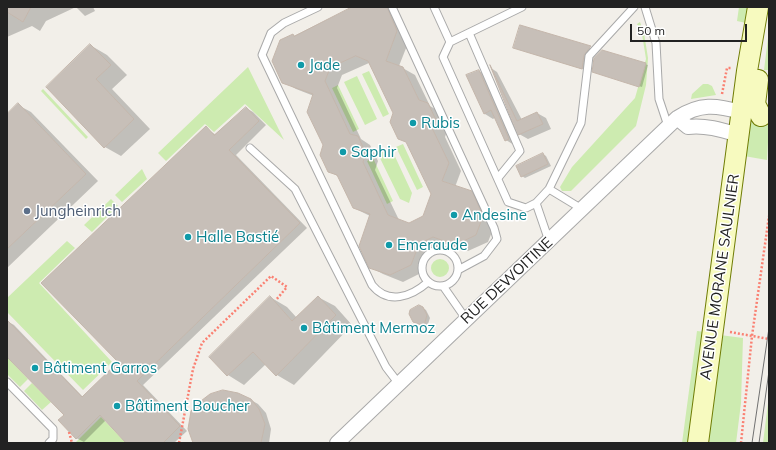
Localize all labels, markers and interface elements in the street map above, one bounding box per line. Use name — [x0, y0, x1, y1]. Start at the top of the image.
scale bar — [632, 16, 749, 42]
text: 50 m — [637, 23, 665, 38]
place label: Jade — [309, 56, 340, 74]
marker: Jade — [296, 60, 306, 70]
place label: Rubis — [421, 114, 460, 132]
marker: Rubis — [408, 118, 418, 128]
place label: Saphir — [351, 143, 396, 161]
marker: Saphir — [338, 147, 348, 157]
street label: AVENUE MORANE SAULNIER — [697, 173, 743, 381]
place label: Jungheinrich — [35, 202, 121, 220]
marker: Jungheinrich — [22, 206, 32, 216]
place label: Andesine — [462, 206, 527, 224]
marker: Andesine — [449, 210, 459, 220]
place label: Halle Bastié — [196, 228, 279, 246]
marker: Halle Bastié — [183, 232, 193, 242]
street label: RUE DEWOITINE — [457, 234, 557, 328]
place label: Emeraude — [397, 236, 467, 254]
marker: Emeraude — [384, 240, 394, 250]
place label: Bâtiment Mermoz — [312, 319, 435, 337]
marker: Bâtiment Mermoz — [299, 323, 309, 333]
place label: Bâtiment Garros — [43, 359, 157, 377]
marker: Bâtiment Garros — [30, 363, 40, 373]
place label: Bâtiment Boucher — [125, 397, 250, 415]
marker: Bâtiment Boucher — [112, 401, 122, 411]

